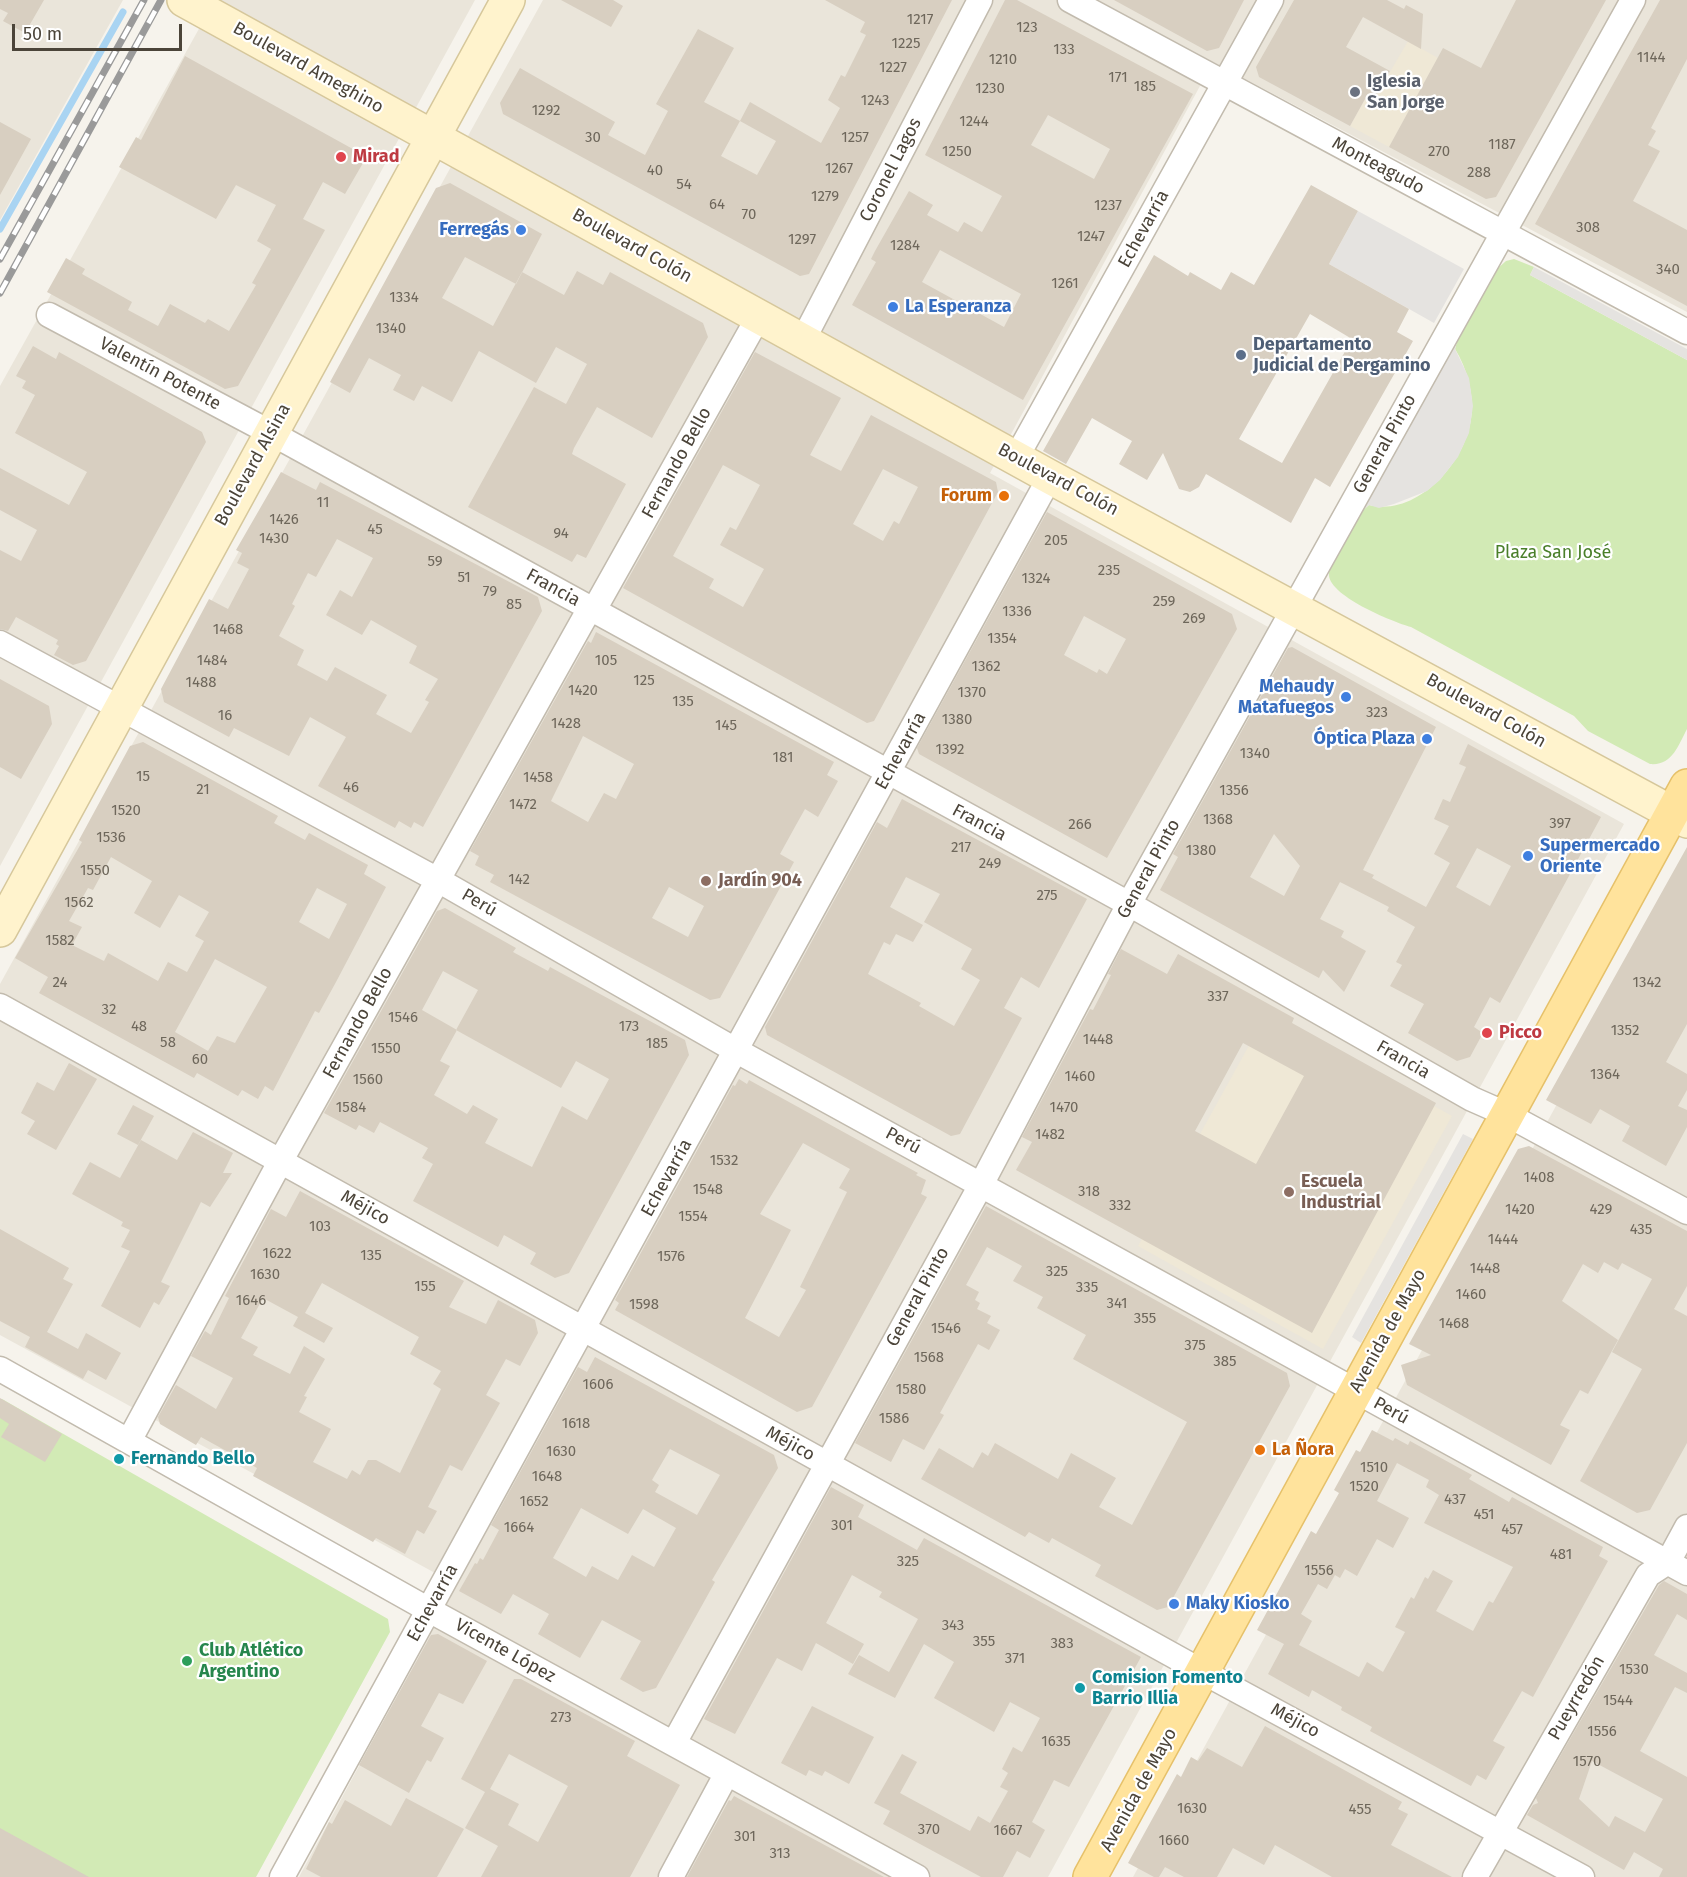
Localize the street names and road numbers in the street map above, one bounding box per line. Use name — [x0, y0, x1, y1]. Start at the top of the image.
street label: Boulevard Ameghino — [229, 18, 387, 118]
street label: Coronel Lagos — [856, 114, 926, 226]
street label: Monteagudo — [1328, 133, 1428, 199]
street label: Echevarría — [1114, 186, 1174, 272]
street label: Boulevard Colón — [568, 204, 696, 288]
street label: Valentín Potente — [96, 333, 224, 415]
street label: General Pinto — [1349, 391, 1421, 497]
street label: Boulevard Alsina — [210, 400, 296, 530]
street label: Fernando Bello — [638, 404, 716, 522]
street label: Boulevard Colón — [994, 439, 1122, 521]
street label: Francia — [522, 564, 584, 612]
street label: Boulevard Colón — [1422, 669, 1550, 753]
street label: Echevarría — [871, 708, 931, 794]
street label: Francia — [948, 800, 1010, 846]
street label: General Pinto — [1113, 816, 1185, 922]
street label: Perú — [458, 884, 500, 922]
street label: Fernando Bello — [319, 964, 397, 1082]
street label: Francia — [1372, 1036, 1434, 1084]
street label: Perú — [882, 1123, 924, 1159]
street label: Echevarría — [637, 1135, 697, 1221]
street label: Méjico — [337, 1186, 393, 1230]
street label: General Pinto — [882, 1244, 954, 1350]
street label: Avenida de Mayo — [1345, 1265, 1431, 1397]
street label: Perú — [1370, 1393, 1412, 1429]
street label: Méjico — [762, 1422, 818, 1466]
street label: Echevarría — [403, 1560, 463, 1646]
street label: Vicente López — [451, 1614, 559, 1688]
street label: Pueyrredón — [1544, 1652, 1610, 1744]
street label: Méjico — [1267, 1699, 1323, 1743]
street label: Avenida de Mayo — [1096, 1724, 1182, 1856]

